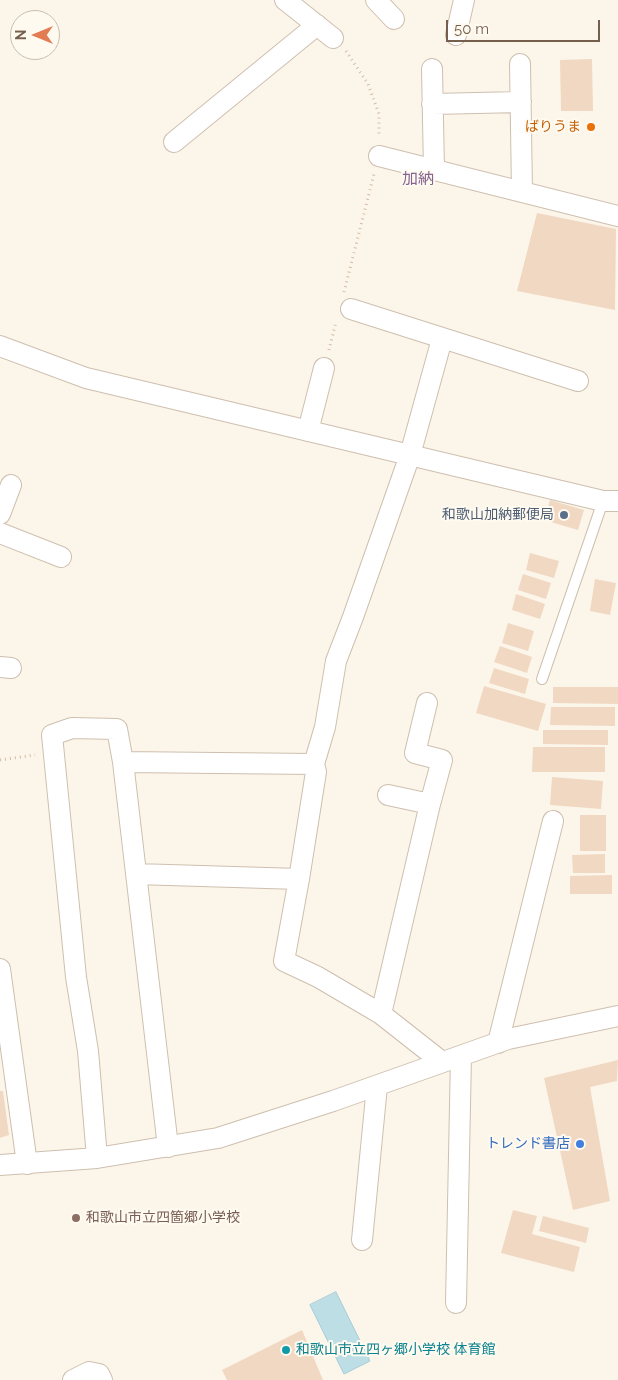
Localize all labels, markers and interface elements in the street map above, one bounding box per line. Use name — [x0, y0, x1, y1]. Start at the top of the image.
north arrow — [10, 10, 60, 60]
scale bar — [448, 10, 602, 42]
text: 50 m — [454, 20, 489, 38]
text: N — [13, 30, 29, 40]
place label: ばりうま — [525, 119, 581, 135]
marker: ばりうま — [585, 121, 597, 133]
district label: 加納 — [402, 169, 434, 189]
place label: 和歌山加納郵便局 — [442, 507, 554, 523]
marker: 和歌山加納郵便局 — [558, 509, 570, 521]
place label: トレンド書店 — [486, 1136, 570, 1152]
marker: トレンド書店 — [574, 1138, 586, 1150]
place label: 和歌山市立四箇郷小学校 — [86, 1210, 240, 1226]
marker: 和歌山市立四箇郷小学校 — [70, 1212, 82, 1224]
place label: 和歌山市立四ヶ郷小学校 体育館 — [296, 1342, 496, 1358]
marker: 和歌山市立四ヶ郷小学校 体育館 — [280, 1344, 292, 1356]

